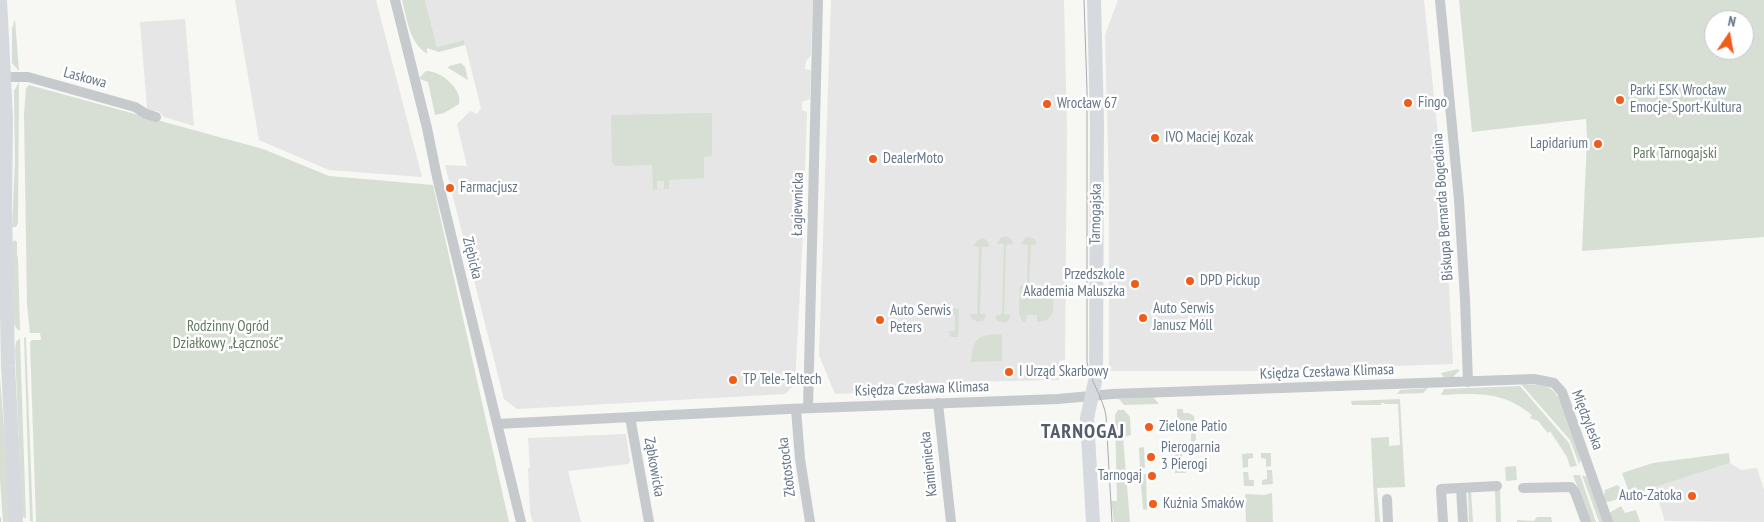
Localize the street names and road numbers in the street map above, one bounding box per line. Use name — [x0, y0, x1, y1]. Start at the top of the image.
street label: Laskowa — [61, 64, 109, 92]
street label: Biskupa Bernarda Bogedaina — [1429, 133, 1457, 281]
street label: Łagiewnicka — [788, 172, 808, 236]
street label: Tarnogajska — [1086, 183, 1106, 245]
street label: Ziębicka — [458, 235, 486, 281]
street label: Księdza Czesława Klimasa — [1260, 361, 1394, 383]
street label: Księdza Czesława Klimasa — [855, 378, 989, 400]
street label: Międzyleska — [1567, 387, 1607, 453]
street label: Kamieniecka — [917, 431, 941, 497]
street label: Ząbkowicka — [640, 436, 668, 498]
street label: Złotostocka — [774, 436, 800, 498]

